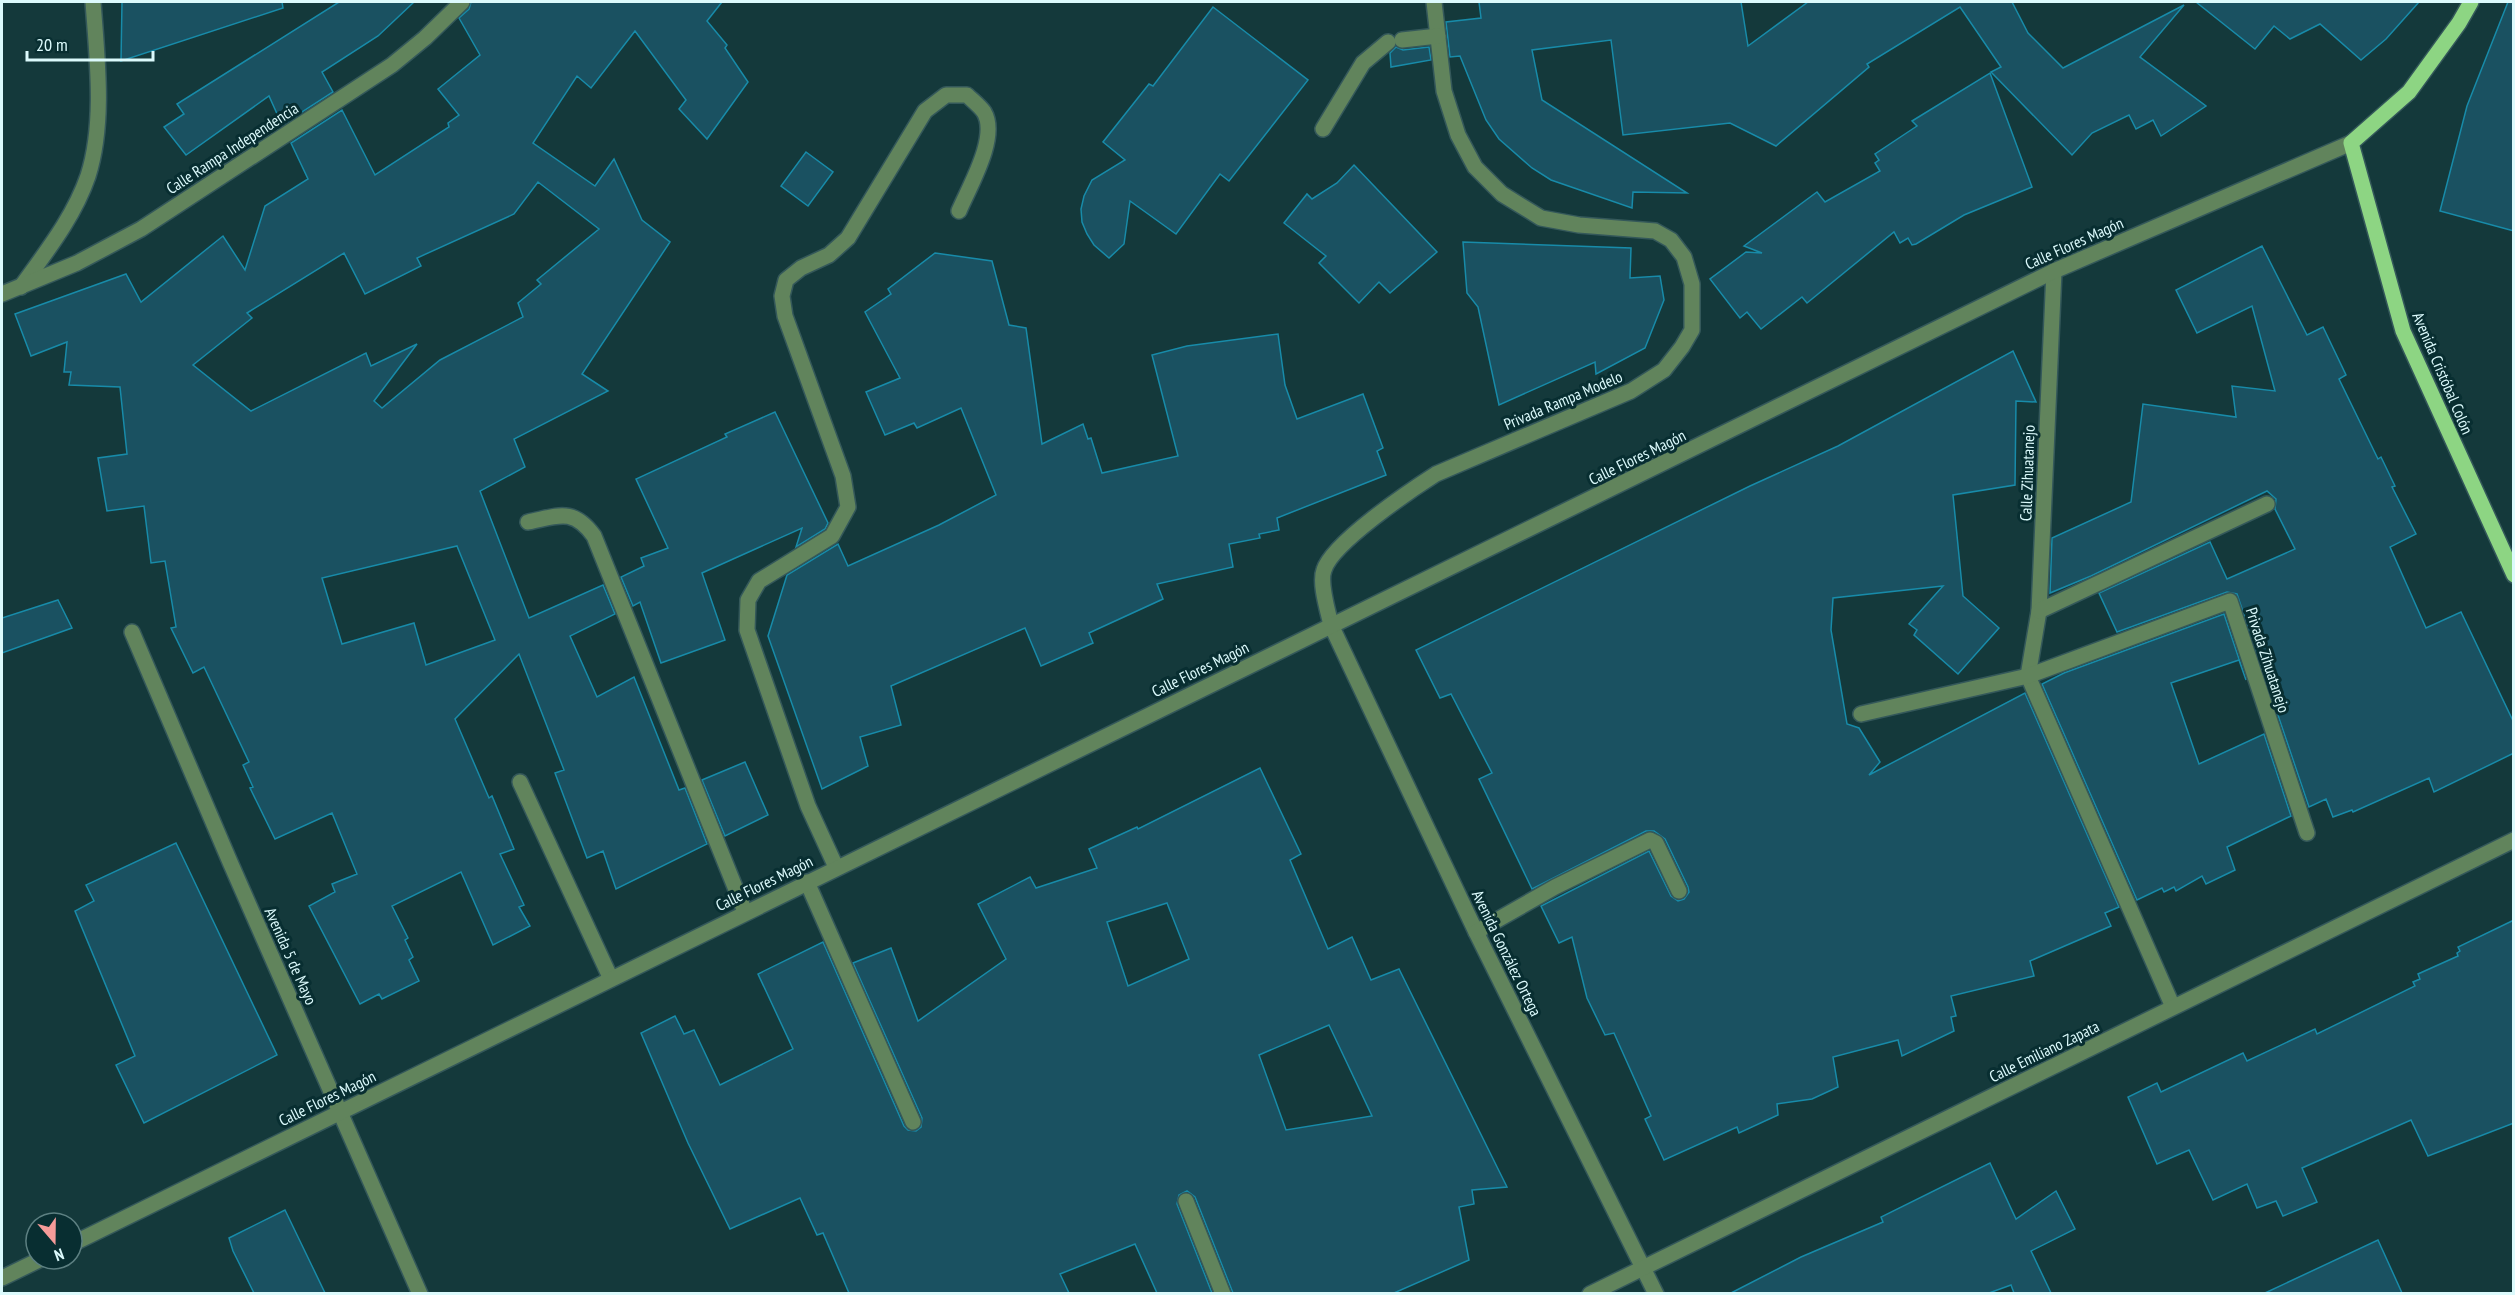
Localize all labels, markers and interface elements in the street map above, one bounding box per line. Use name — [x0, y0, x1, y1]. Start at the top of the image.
scale bar — [27, 24, 153, 62]
text: 20 m — [36, 33, 68, 56]
street label: Calle Rampa Independencia — [162, 98, 302, 198]
street label: Calle Flores Magón — [2022, 212, 2126, 274]
street label: Avenida Cristóbal Colón — [2408, 309, 2478, 437]
street label: Privada Rampa Modelo — [1501, 366, 1625, 434]
street label: Calle Zihuatanejo — [2015, 424, 2039, 522]
street label: Calle Flores Magón — [1585, 425, 1689, 489]
street label: Privada Zihuatanejo — [2242, 605, 2294, 715]
street label: Calle Flores Magón — [1148, 637, 1252, 701]
street label: Calle Flores Magón — [712, 851, 816, 915]
street label: Avenida González Ortega — [1468, 887, 1546, 1019]
street label: Avenida 5 de Mayo — [261, 904, 321, 1008]
street label: Calle Emiliano Zapata — [1986, 1016, 2102, 1086]
street label: Calle Flores Magón — [275, 1066, 379, 1130]
north arrow — [24, 1211, 84, 1271]
text: N — [52, 1244, 67, 1266]

